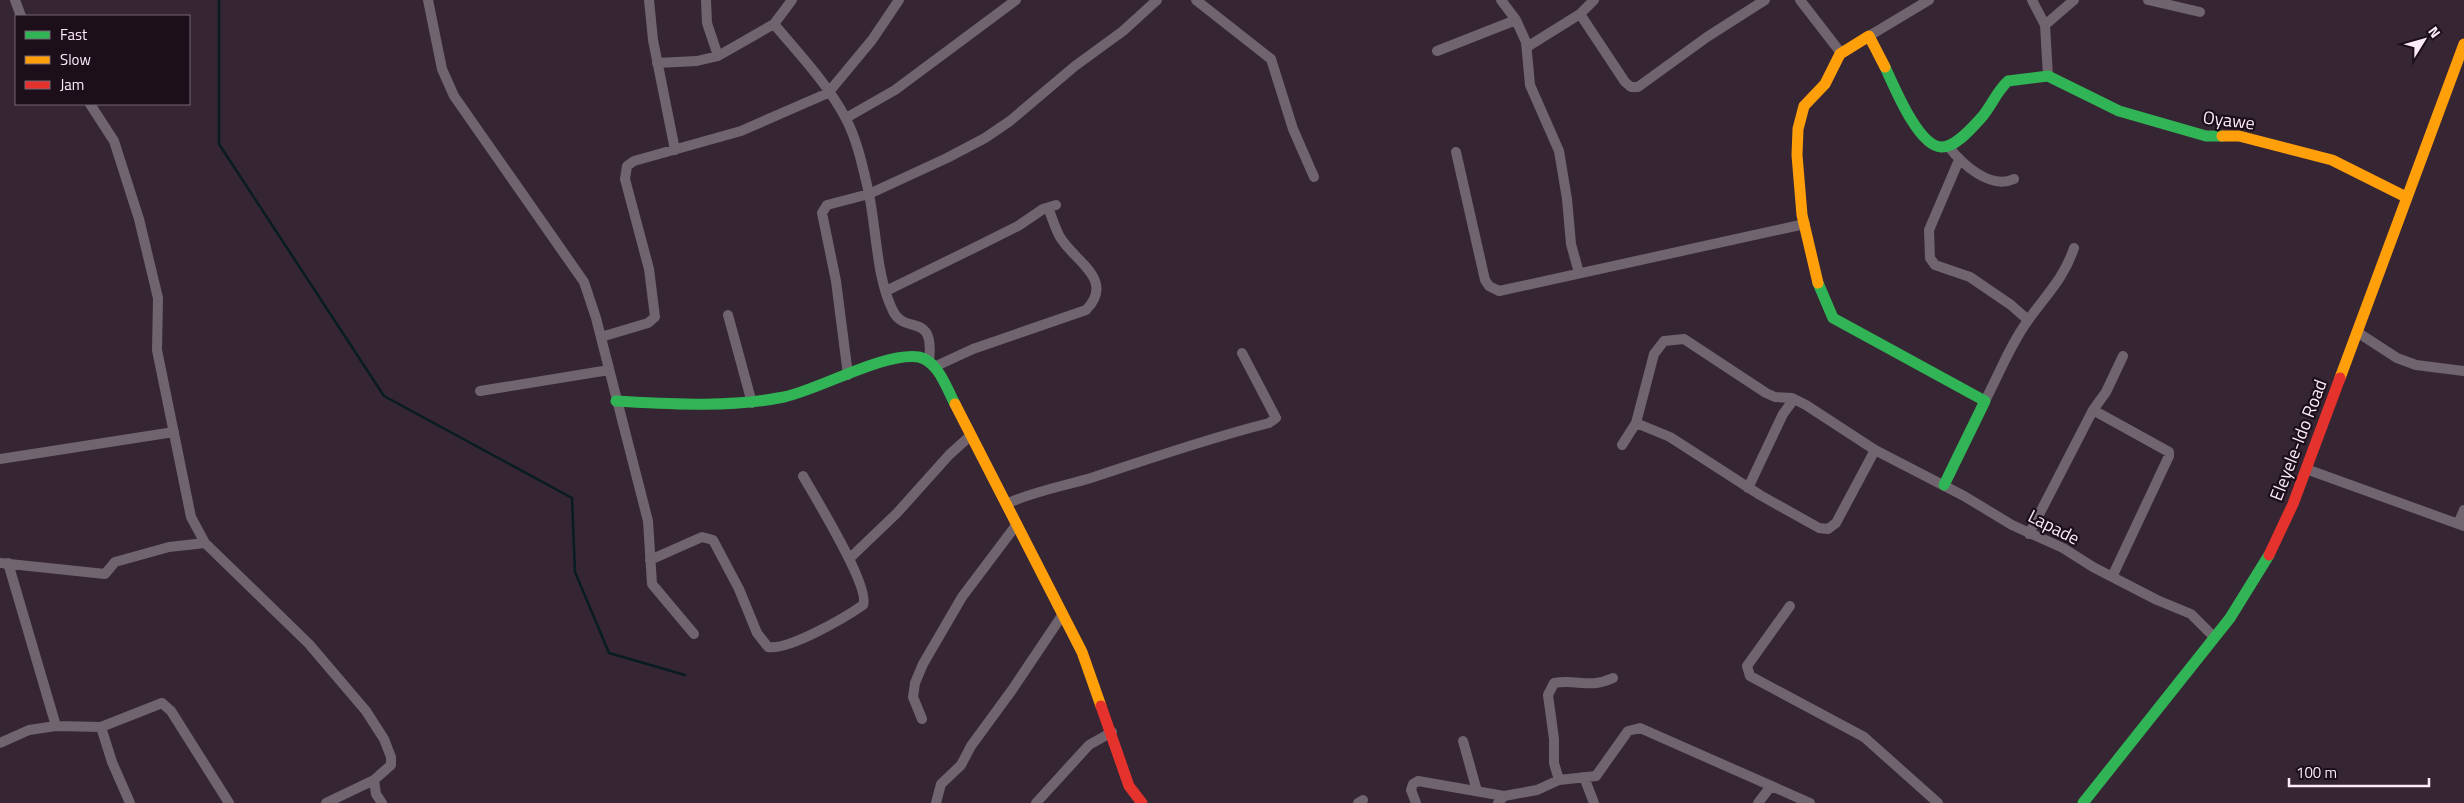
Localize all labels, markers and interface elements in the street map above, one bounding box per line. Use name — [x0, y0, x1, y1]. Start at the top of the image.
legend — [15, 15, 190, 105]
north arrow — [2399, 15, 2449, 65]
text: N — [2423, 22, 2446, 42]
text: Fast — [60, 23, 88, 46]
text: Slow — [60, 48, 91, 71]
text: Jam — [60, 73, 84, 96]
street label: Oyawe — [2201, 103, 2257, 137]
street label: Eleyele-Ido Road — [2262, 375, 2334, 505]
street label: Lapade — [2023, 503, 2085, 551]
scale bar — [2289, 756, 2429, 788]
text: 100 m — [2296, 761, 2337, 784]

